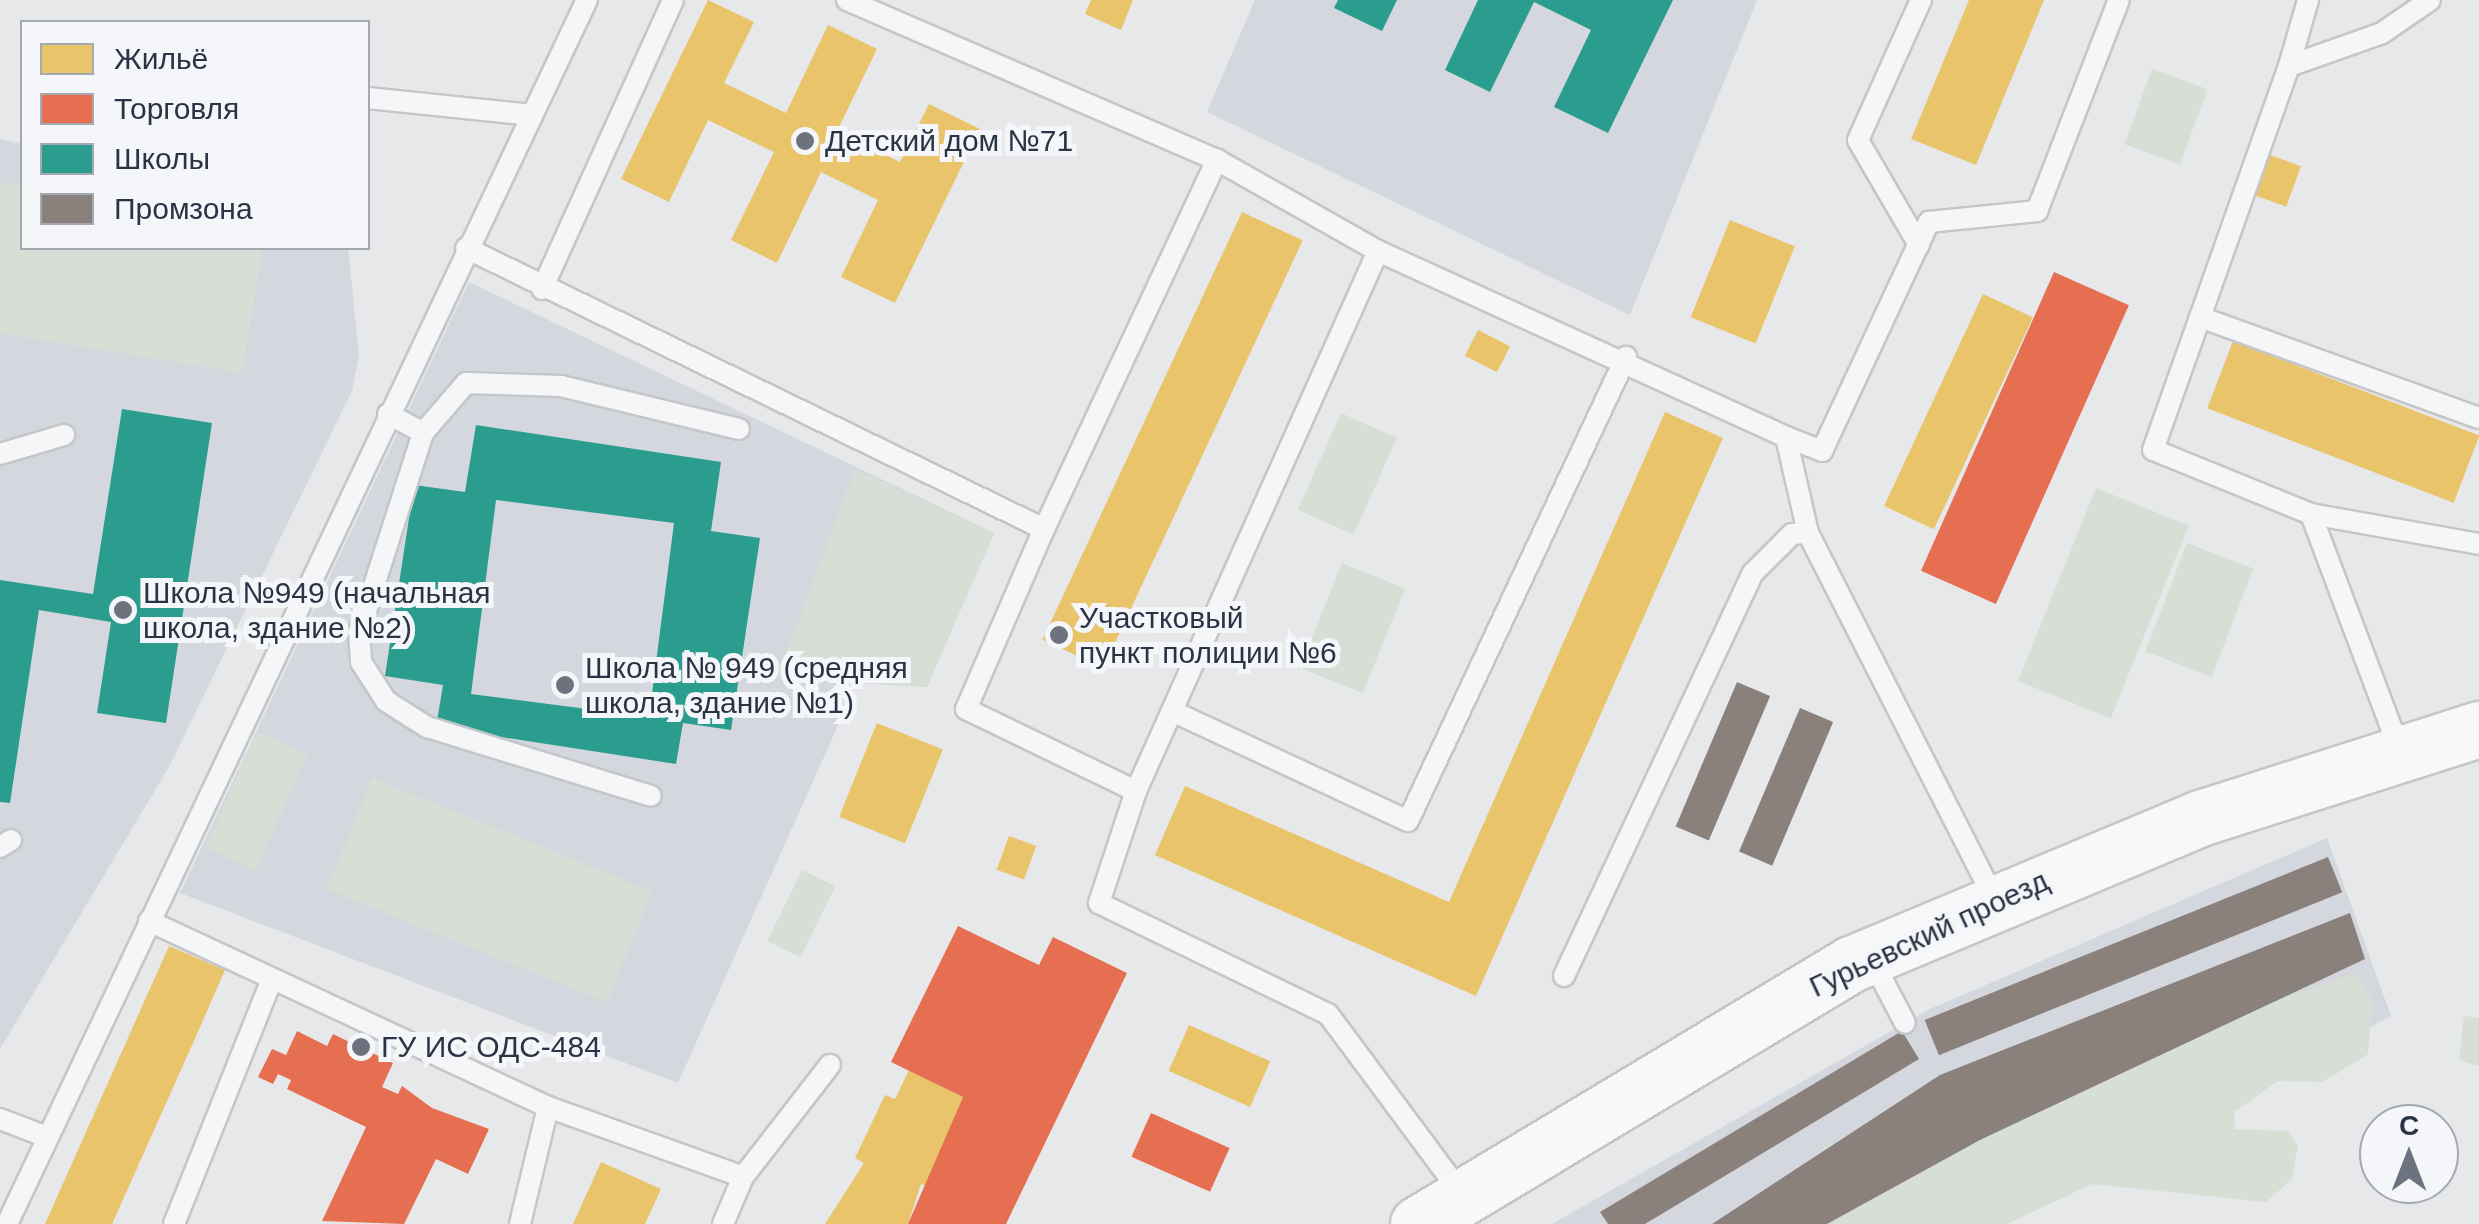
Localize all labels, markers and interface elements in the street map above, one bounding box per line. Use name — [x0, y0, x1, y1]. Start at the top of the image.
legend — [20, 20, 370, 250]
text: Жильё — [114, 42, 208, 75]
text: Торговля — [114, 92, 239, 125]
place label: Детский дом №71 — [825, 123, 1073, 159]
marker: Детский дом №71 — [794, 130, 816, 152]
text: Школы — [114, 142, 210, 175]
text: Промзона — [114, 192, 253, 225]
place label: Школа №949 (начальная школа, здание №2) — [143, 575, 491, 646]
marker: Школа №949 (начальная школа, здание №2) — [112, 599, 134, 621]
place label: Участковый пункт полиции №6 — [1079, 600, 1337, 670]
marker: Участковый пункт полиции №6 — [1048, 624, 1070, 646]
place label: Школа № 949 (средняя школа, здание №1) — [585, 650, 908, 720]
marker: Школа № 949 (средняя школа, здание №1) — [554, 674, 576, 696]
street label: Гурьевский проезд — [1804, 863, 2054, 1005]
place label: ГУ ИС ОДС-484 — [381, 1029, 601, 1065]
marker: ГУ ИС ОДС-484 — [350, 1036, 372, 1058]
north arrow — [2359, 1104, 2459, 1204]
text: С — [2399, 1110, 2419, 1141]

